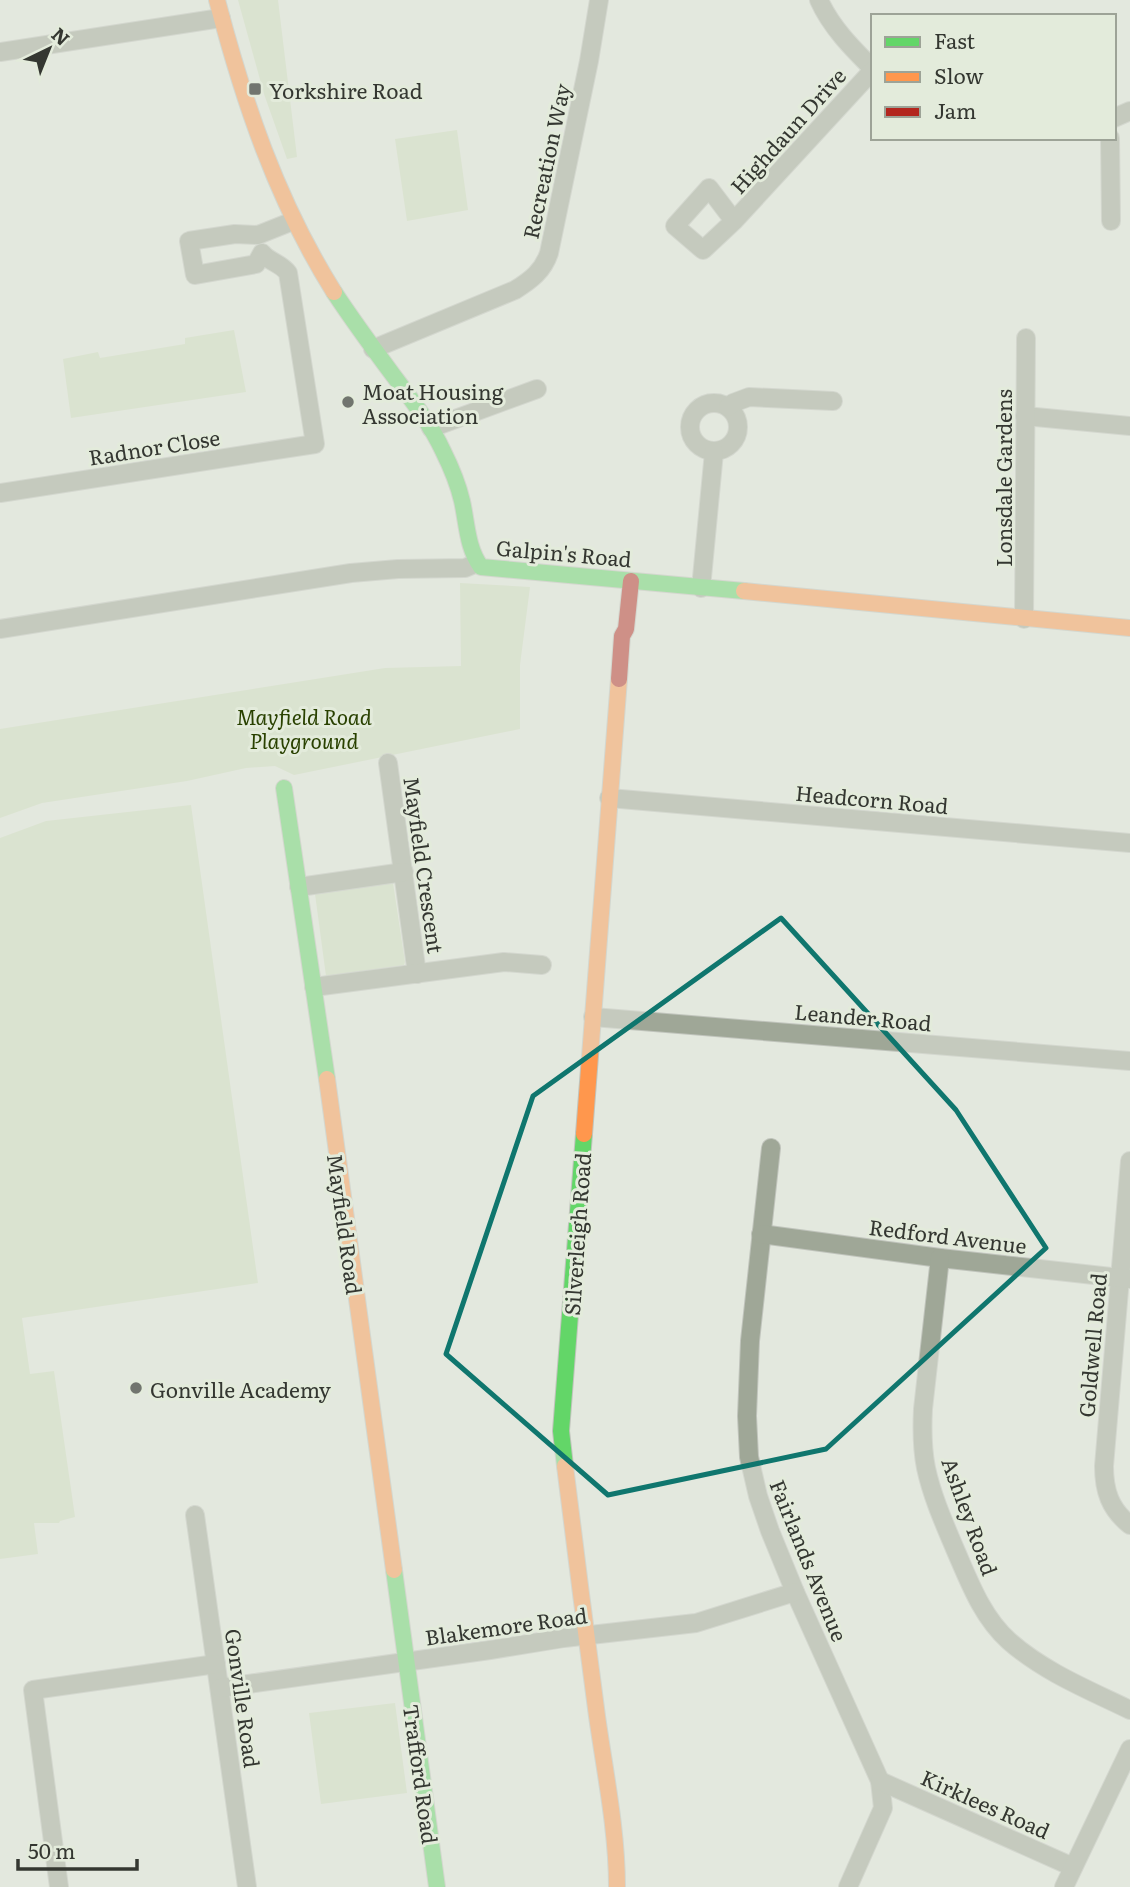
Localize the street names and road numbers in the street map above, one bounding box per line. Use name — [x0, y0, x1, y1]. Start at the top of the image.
street label: Highdaun Drive — [722, 60, 852, 200]
street label: Recreation Way — [513, 80, 577, 241]
street label: Lonsdale Gardens — [987, 389, 1018, 567]
street label: Radnor Close — [86, 420, 222, 472]
street label: Galpin's Road — [495, 531, 633, 573]
street label: Mayfield Crescent — [397, 775, 453, 956]
street label: Headcorn Road — [794, 776, 950, 820]
street label: Leander Road — [793, 995, 933, 1037]
street label: Silverleigh Road — [555, 1151, 597, 1317]
street label: Mayfield Road — [321, 1152, 371, 1297]
street label: Redford Avenue — [867, 1210, 1029, 1260]
street label: Goldwell Road — [1069, 1271, 1113, 1418]
street label: Ashley Road — [935, 1453, 1007, 1579]
street label: Fairlands Avenue — [763, 1474, 857, 1646]
street label: Blakemore Road — [423, 1598, 589, 1652]
street label: Gonville Road — [219, 1626, 269, 1770]
street label: Trafford Road — [397, 1702, 447, 1846]
street label: Kirklees Road — [917, 1761, 1056, 1845]

